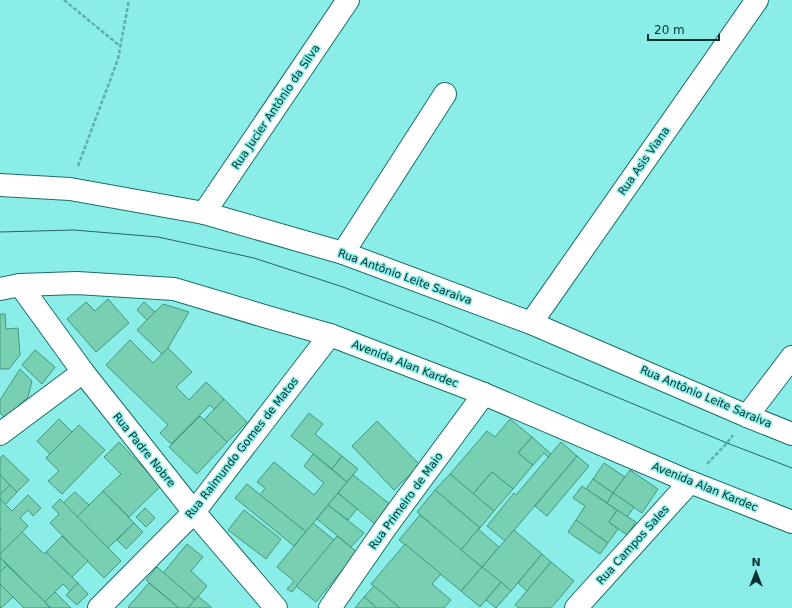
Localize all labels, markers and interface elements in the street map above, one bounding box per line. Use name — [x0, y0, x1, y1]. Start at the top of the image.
scale bar — [648, 16, 719, 42]
text: 20 m — [654, 23, 685, 37]
street label: Rua Jucier Antônio da Silva — [229, 42, 323, 172]
street label: Rua Asis Viana — [616, 124, 672, 198]
street label: Rua Antônio Leite Saraiva — [336, 247, 474, 307]
street label: Avenida Alan Kardec — [350, 338, 460, 390]
street label: Rua Antônio Leite Saraiva — [638, 363, 774, 431]
street label: Rua Raimundo Gomes de Matos — [183, 375, 301, 521]
street label: Rua Padre Nobre — [110, 410, 178, 490]
street label: Rua Primeiro de Maio — [366, 450, 446, 552]
street label: Avenida Alan Kardec — [650, 460, 760, 514]
street label: Rua Campos Sales — [594, 503, 672, 587]
north arrow — [736, 552, 776, 592]
text: N — [751, 556, 761, 569]

